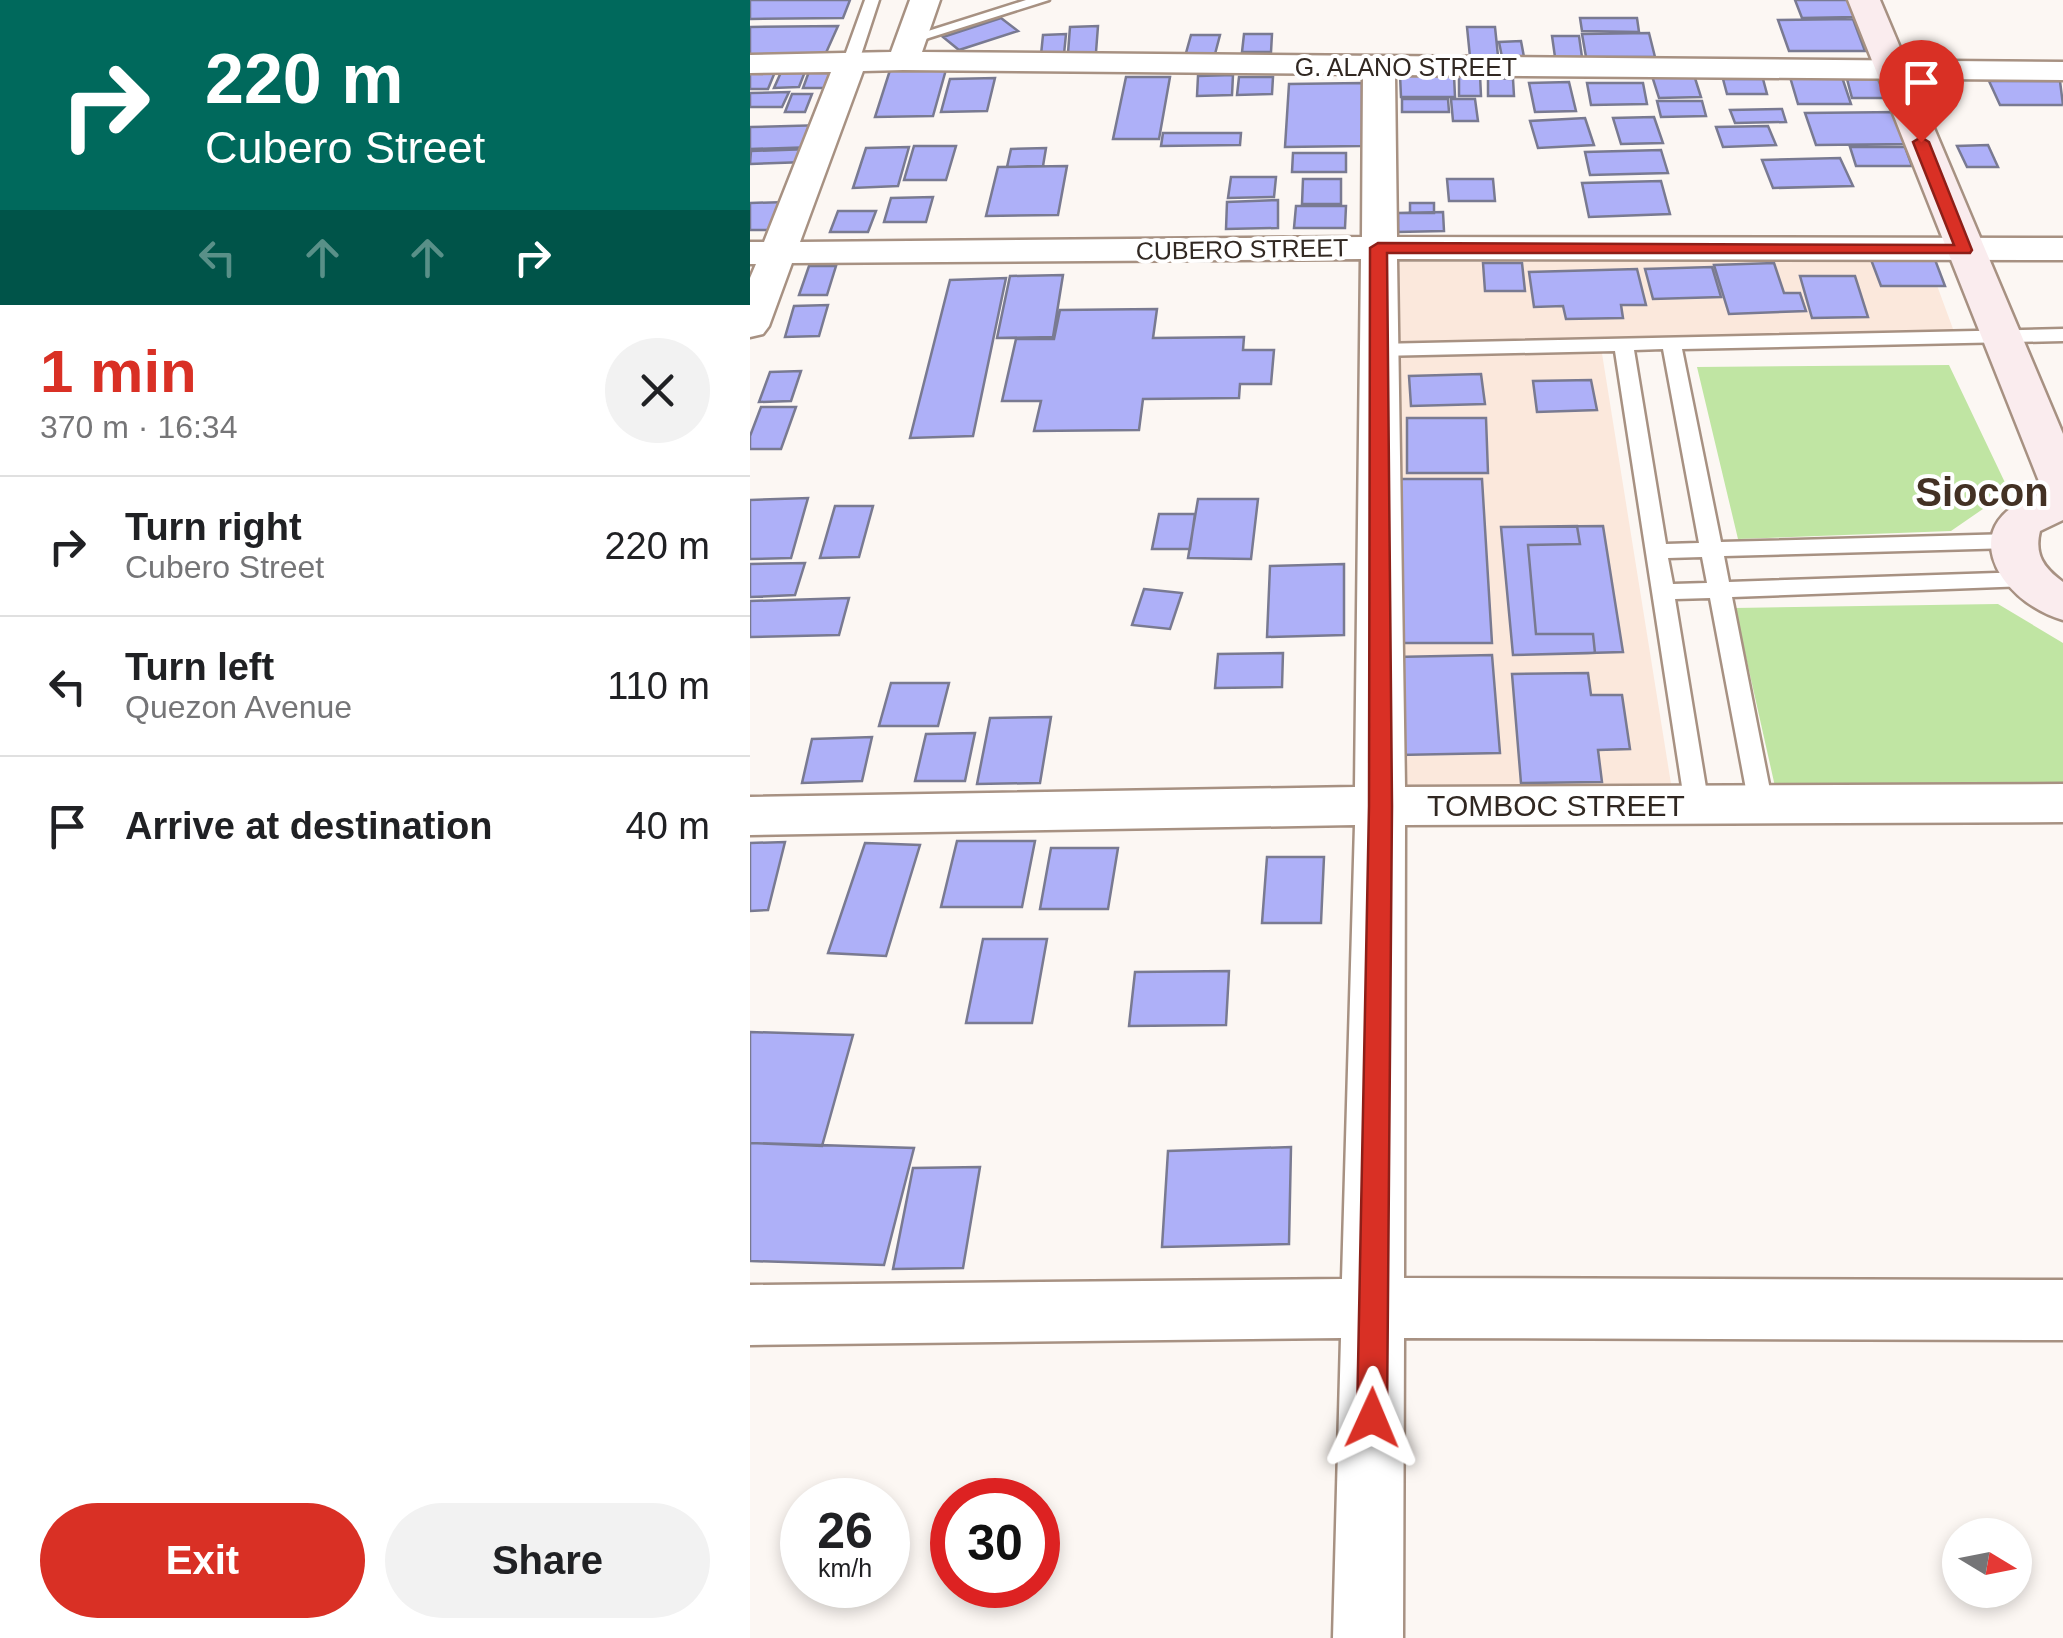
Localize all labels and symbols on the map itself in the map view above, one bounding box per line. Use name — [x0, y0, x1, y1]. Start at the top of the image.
pin — [1879, 40, 1964, 143]
street label: G. ALANO STREET — [1295, 53, 1517, 81]
street label: CUBERO STREET — [1136, 233, 1348, 265]
district label: Siocon — [1915, 470, 2049, 514]
street label: TOMBOC STREET — [1427, 789, 1685, 822]
position arrow — [1320, 1366, 1424, 1470]
speed limit sign: 30 — [930, 1478, 1060, 1608]
north arrow — [1942, 1518, 2032, 1608]

